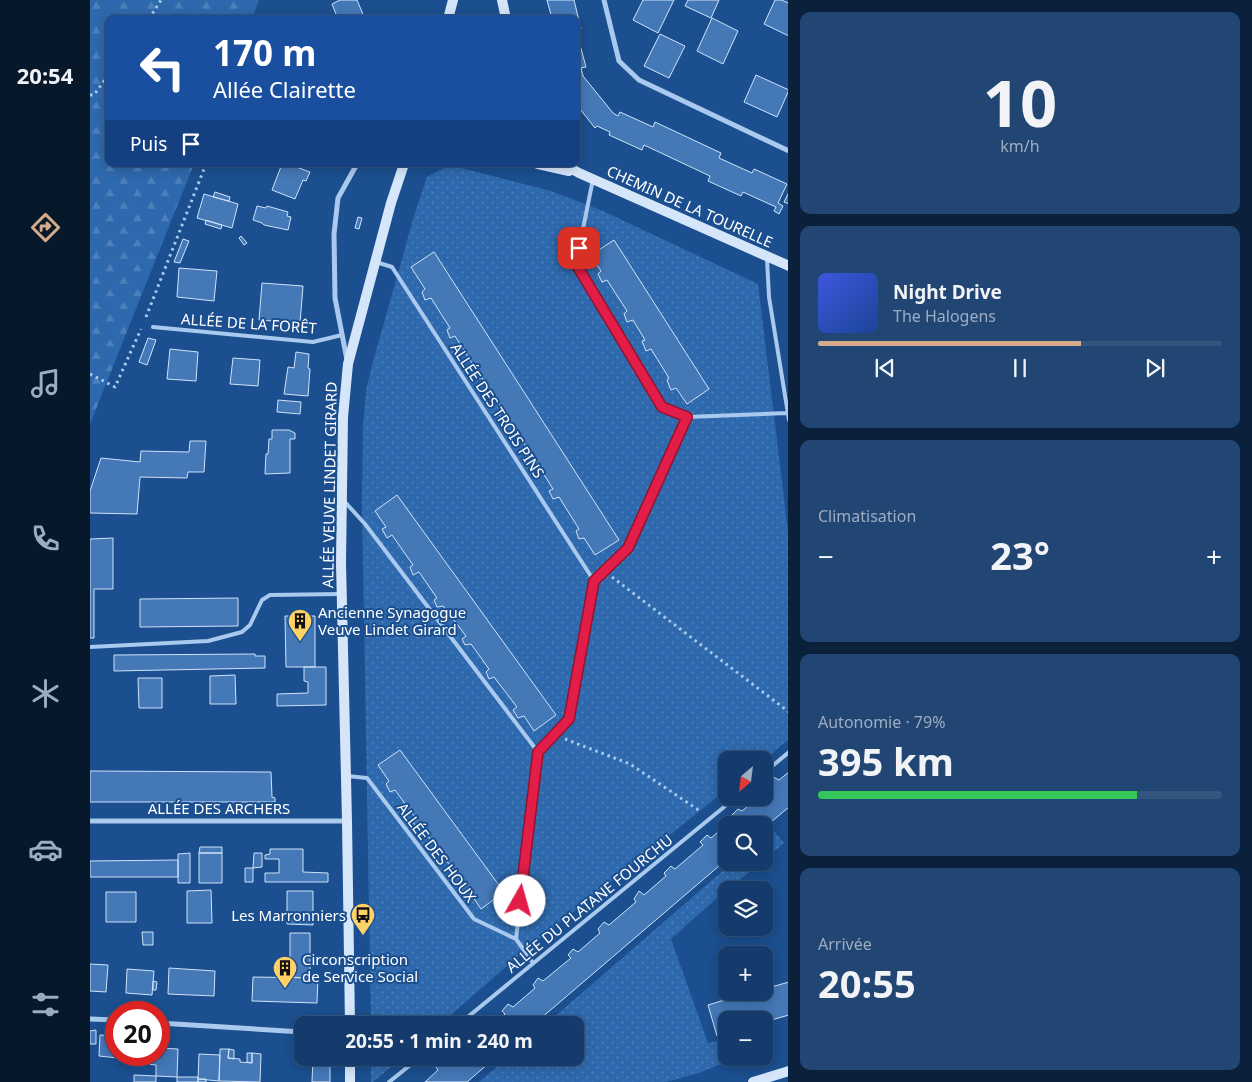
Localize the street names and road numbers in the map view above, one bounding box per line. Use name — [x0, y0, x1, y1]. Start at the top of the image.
street label: CHEMIN DE LA TOURELLE — [604, 160, 776, 252]
street label: ALLÉE DE LA FORÊT — [180, 308, 318, 338]
street label: ALLÉE DES TROIS PINS — [447, 338, 549, 482]
street label: ALLÉE VEUVE LINDET GIRARD — [317, 382, 341, 588]
street label: ALLÉE DES ARCHERS — [148, 798, 290, 818]
street label: ALLÉE DES HOUX — [393, 798, 481, 906]
street label: ALLÉE DU PLATANE FOURCHU — [501, 829, 677, 977]

